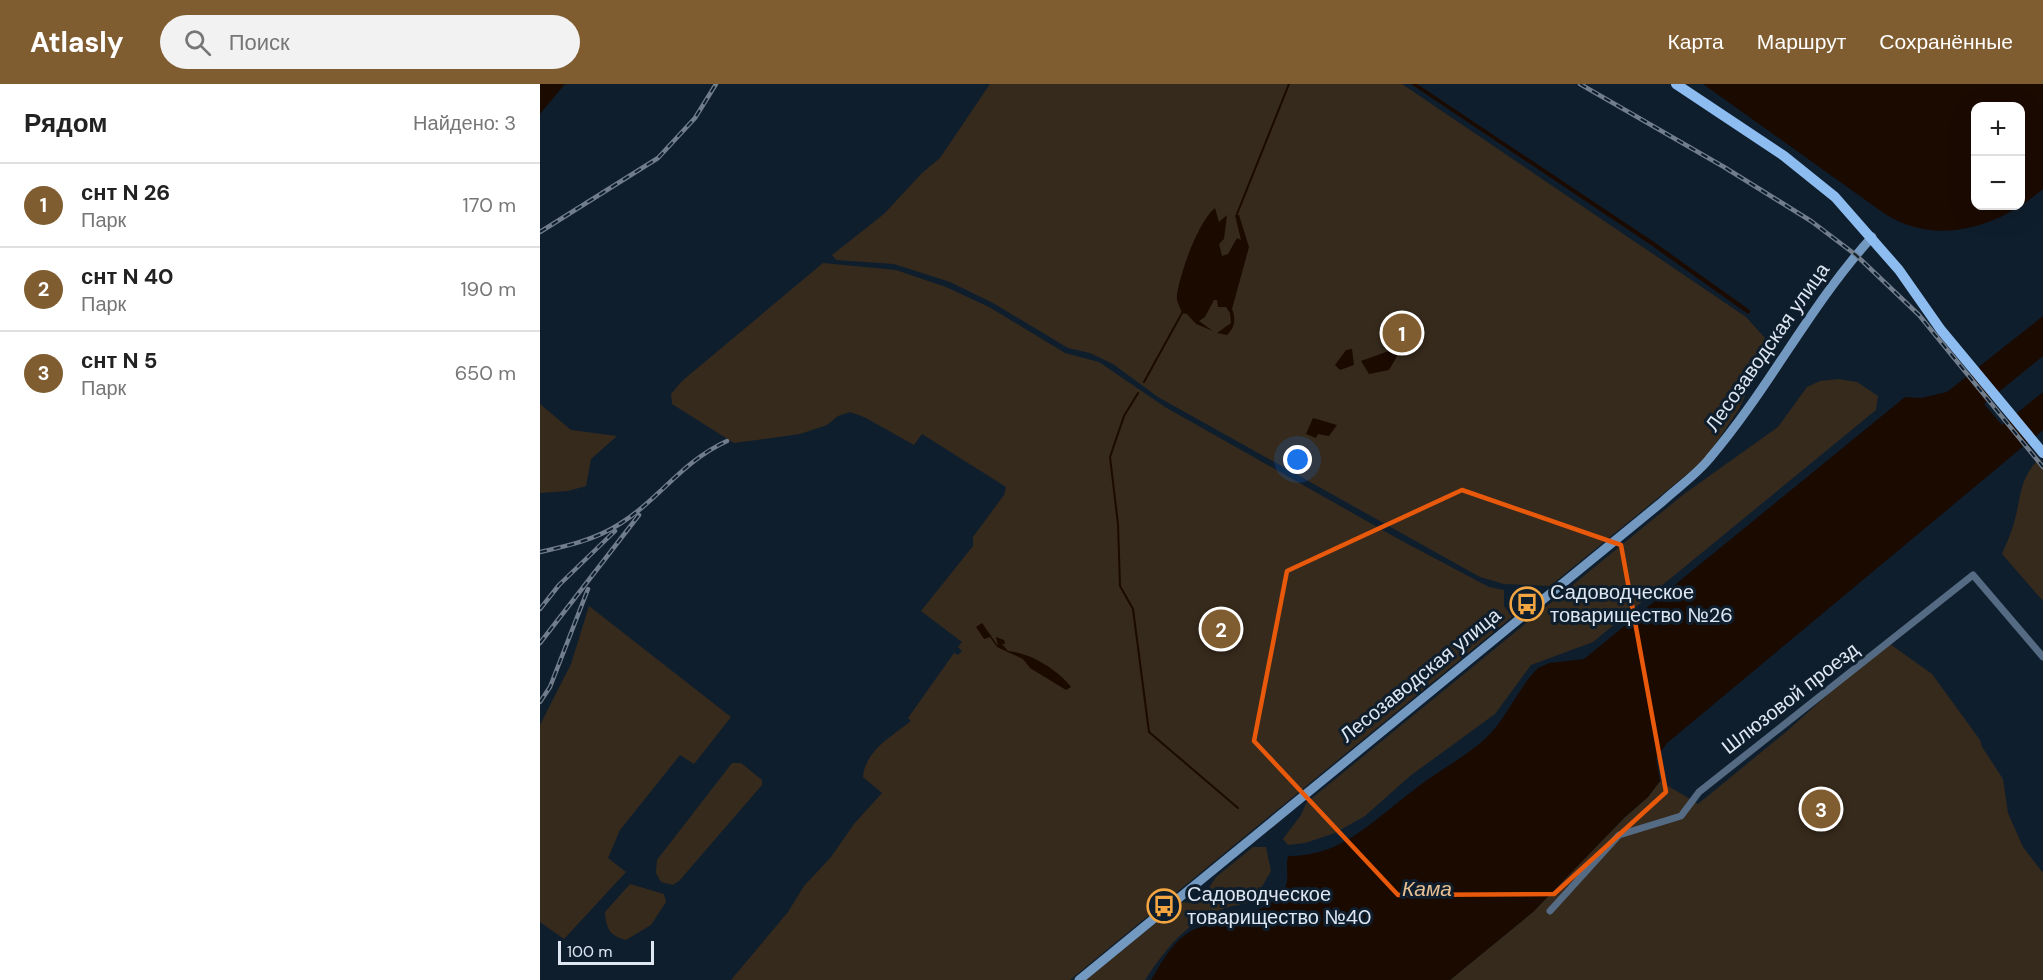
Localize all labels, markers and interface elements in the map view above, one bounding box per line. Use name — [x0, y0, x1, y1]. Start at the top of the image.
search box — [160, 15, 580, 69]
text: Atlasly — [30, 24, 124, 61]
icon: search — [181, 26, 214, 59]
text: Поиск — [229, 28, 290, 57]
text: Карта — [1668, 28, 1724, 56]
text: Маршрут — [1757, 28, 1846, 56]
text: Сохранённые — [1879, 28, 2013, 56]
map controls — [1971, 102, 2025, 210]
button: + — [1971, 102, 2025, 156]
text: Рядом — [24, 106, 107, 140]
text: Найдено: 3 — [413, 110, 516, 136]
button: − — [1971, 156, 2025, 210]
text: снт N 26 — [81, 178, 170, 207]
text: 1 — [40, 192, 47, 218]
text: 170 m — [463, 192, 516, 218]
text: Парк — [81, 207, 126, 233]
street label: Лесозаводская улица — [1699, 257, 1835, 436]
text: снт N 40 — [81, 262, 173, 291]
text: 2 — [38, 276, 49, 302]
text: 190 m — [460, 276, 516, 302]
text: Парк — [81, 291, 126, 317]
pin: 1 — [1382, 310, 1422, 356]
text: снт N 5 — [81, 346, 157, 375]
text: 3 — [37, 360, 50, 386]
text: 650 m — [455, 360, 516, 386]
text: Парк — [81, 375, 126, 401]
your location — [1283, 445, 1312, 474]
place label: Садоводческое товарищество №26 — [1550, 579, 1733, 628]
bus stop icon: Садоводческое товарищество №26 — [1509, 586, 1545, 622]
street label: Лесозаводская улица — [1334, 601, 1507, 748]
pin: 2 — [1202, 606, 1240, 652]
street label: Шлюзовой проезд — [1716, 636, 1864, 760]
pin: 3 — [1802, 786, 1840, 832]
water label: Кама — [1402, 875, 1452, 903]
place label: Садоводческое товарищество №40 — [1187, 881, 1372, 930]
bus stop icon: Садоводческое товарищество №40 — [1146, 888, 1182, 924]
scale bar — [558, 938, 654, 966]
text: 100 m — [567, 941, 612, 962]

